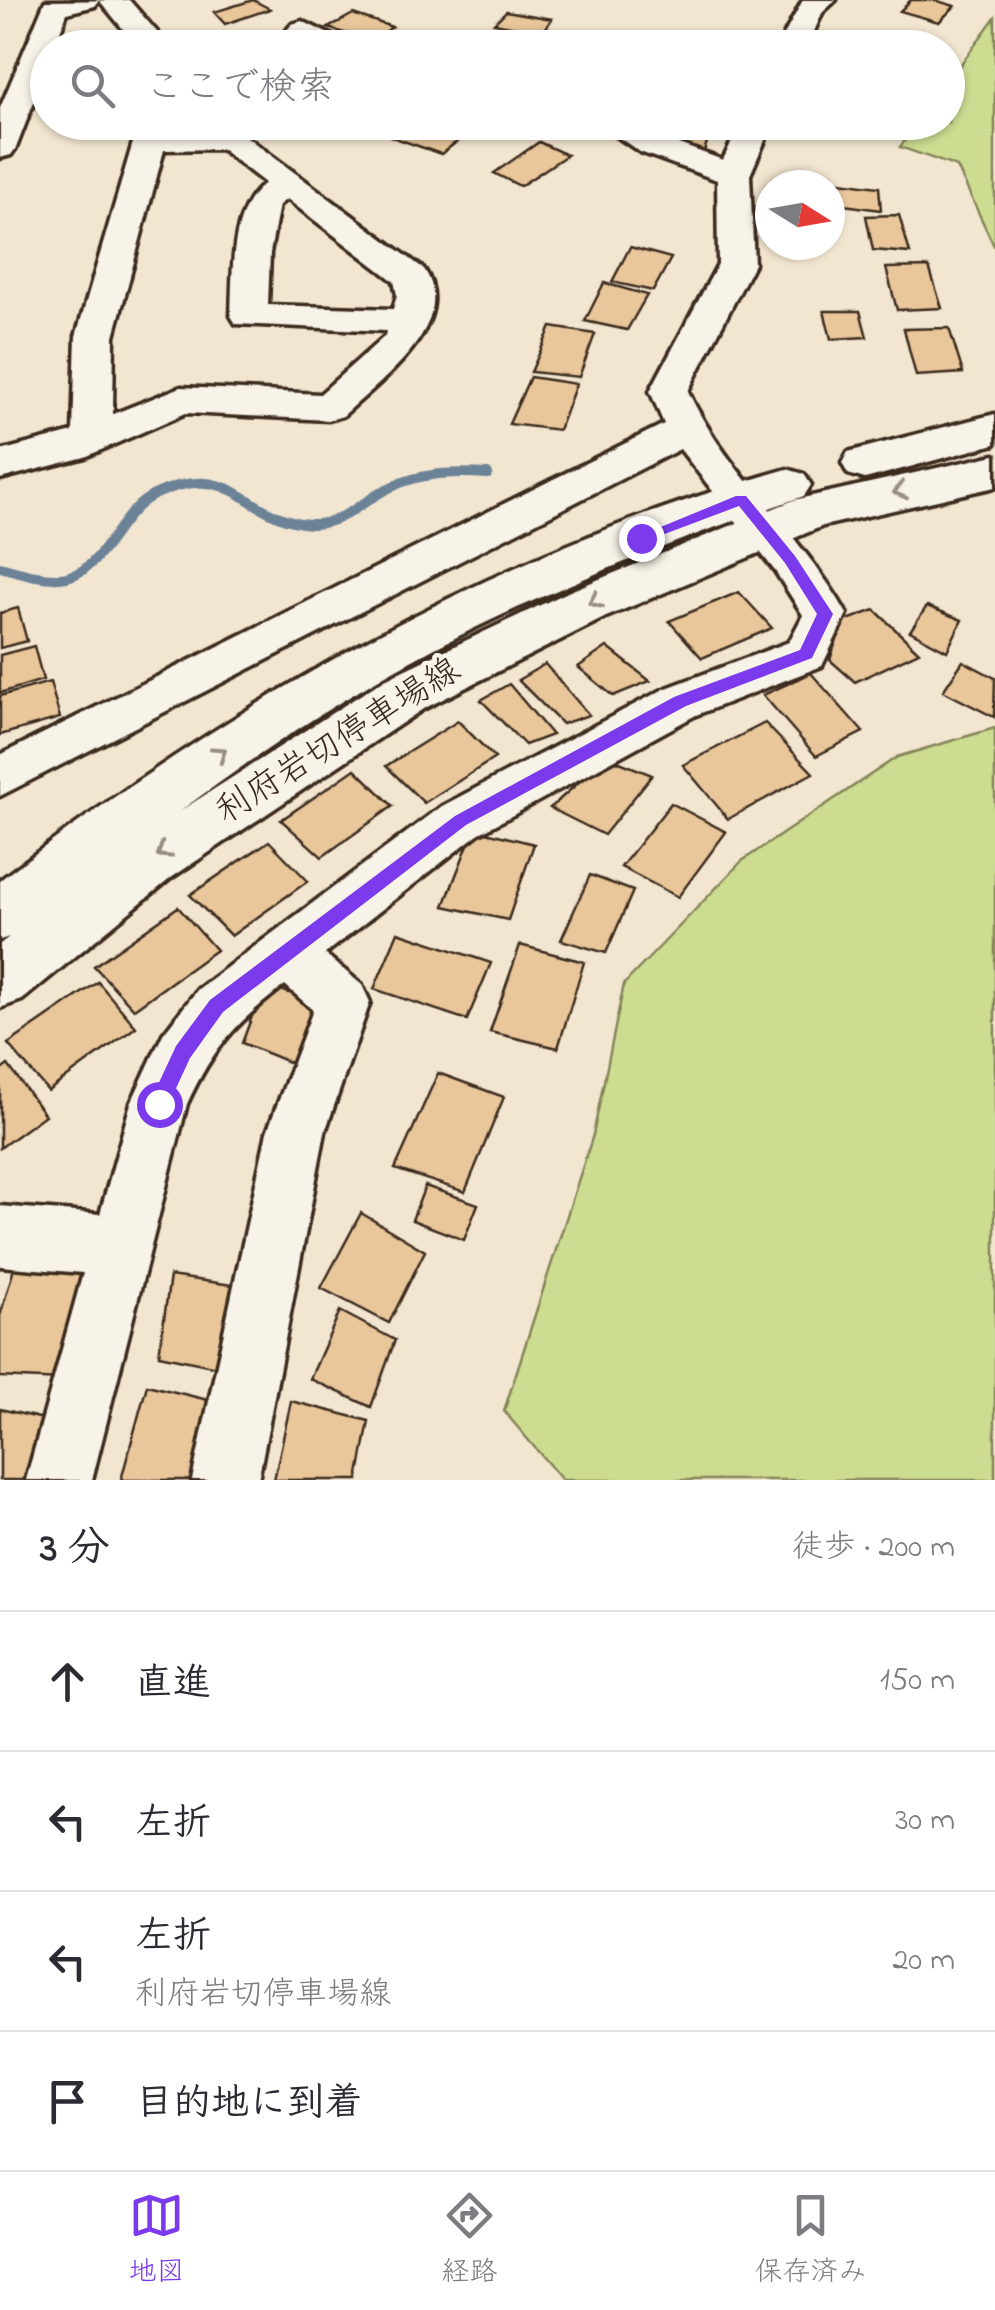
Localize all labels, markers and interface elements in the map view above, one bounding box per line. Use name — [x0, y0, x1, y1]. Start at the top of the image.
search box — [30, 30, 965, 140]
icon: search — [65, 58, 120, 113]
text: ここで検索 — [145, 61, 335, 117]
north arrow — [755, 170, 845, 260]
one-way arrow — [892, 479, 909, 500]
route end — [619, 516, 665, 562]
one-way arrow — [587, 589, 605, 609]
street label: 利府岩切停車場線 — [207, 646, 471, 838]
one-way arrow — [208, 747, 227, 765]
one-way arrow — [156, 840, 175, 858]
route start — [137, 1082, 183, 1128]
text: 3 分 — [40, 1519, 110, 1580]
text: 徒歩 · 200 m — [792, 1525, 955, 1572]
icon: ahead — [40, 1654, 95, 1709]
text: 直進 — [135, 1657, 211, 1713]
text: 150 m — [880, 1658, 955, 1705]
icon: left — [40, 1794, 95, 1849]
text: 左折 — [135, 1797, 211, 1853]
text: 30 m — [895, 1798, 955, 1845]
text: 左折 — [135, 1910, 211, 1966]
icon: left — [40, 1934, 95, 1989]
text: 20 m — [892, 1938, 955, 1985]
text: 利府岩切停車場線 — [135, 1972, 391, 2019]
icon: arrive — [40, 2074, 95, 2129]
text: 目的地に到着 — [135, 2077, 363, 2133]
tab: 地図 — [128, 2188, 185, 2294]
tab: 経路 — [441, 2188, 498, 2294]
tab: 保存済み — [754, 2188, 867, 2294]

